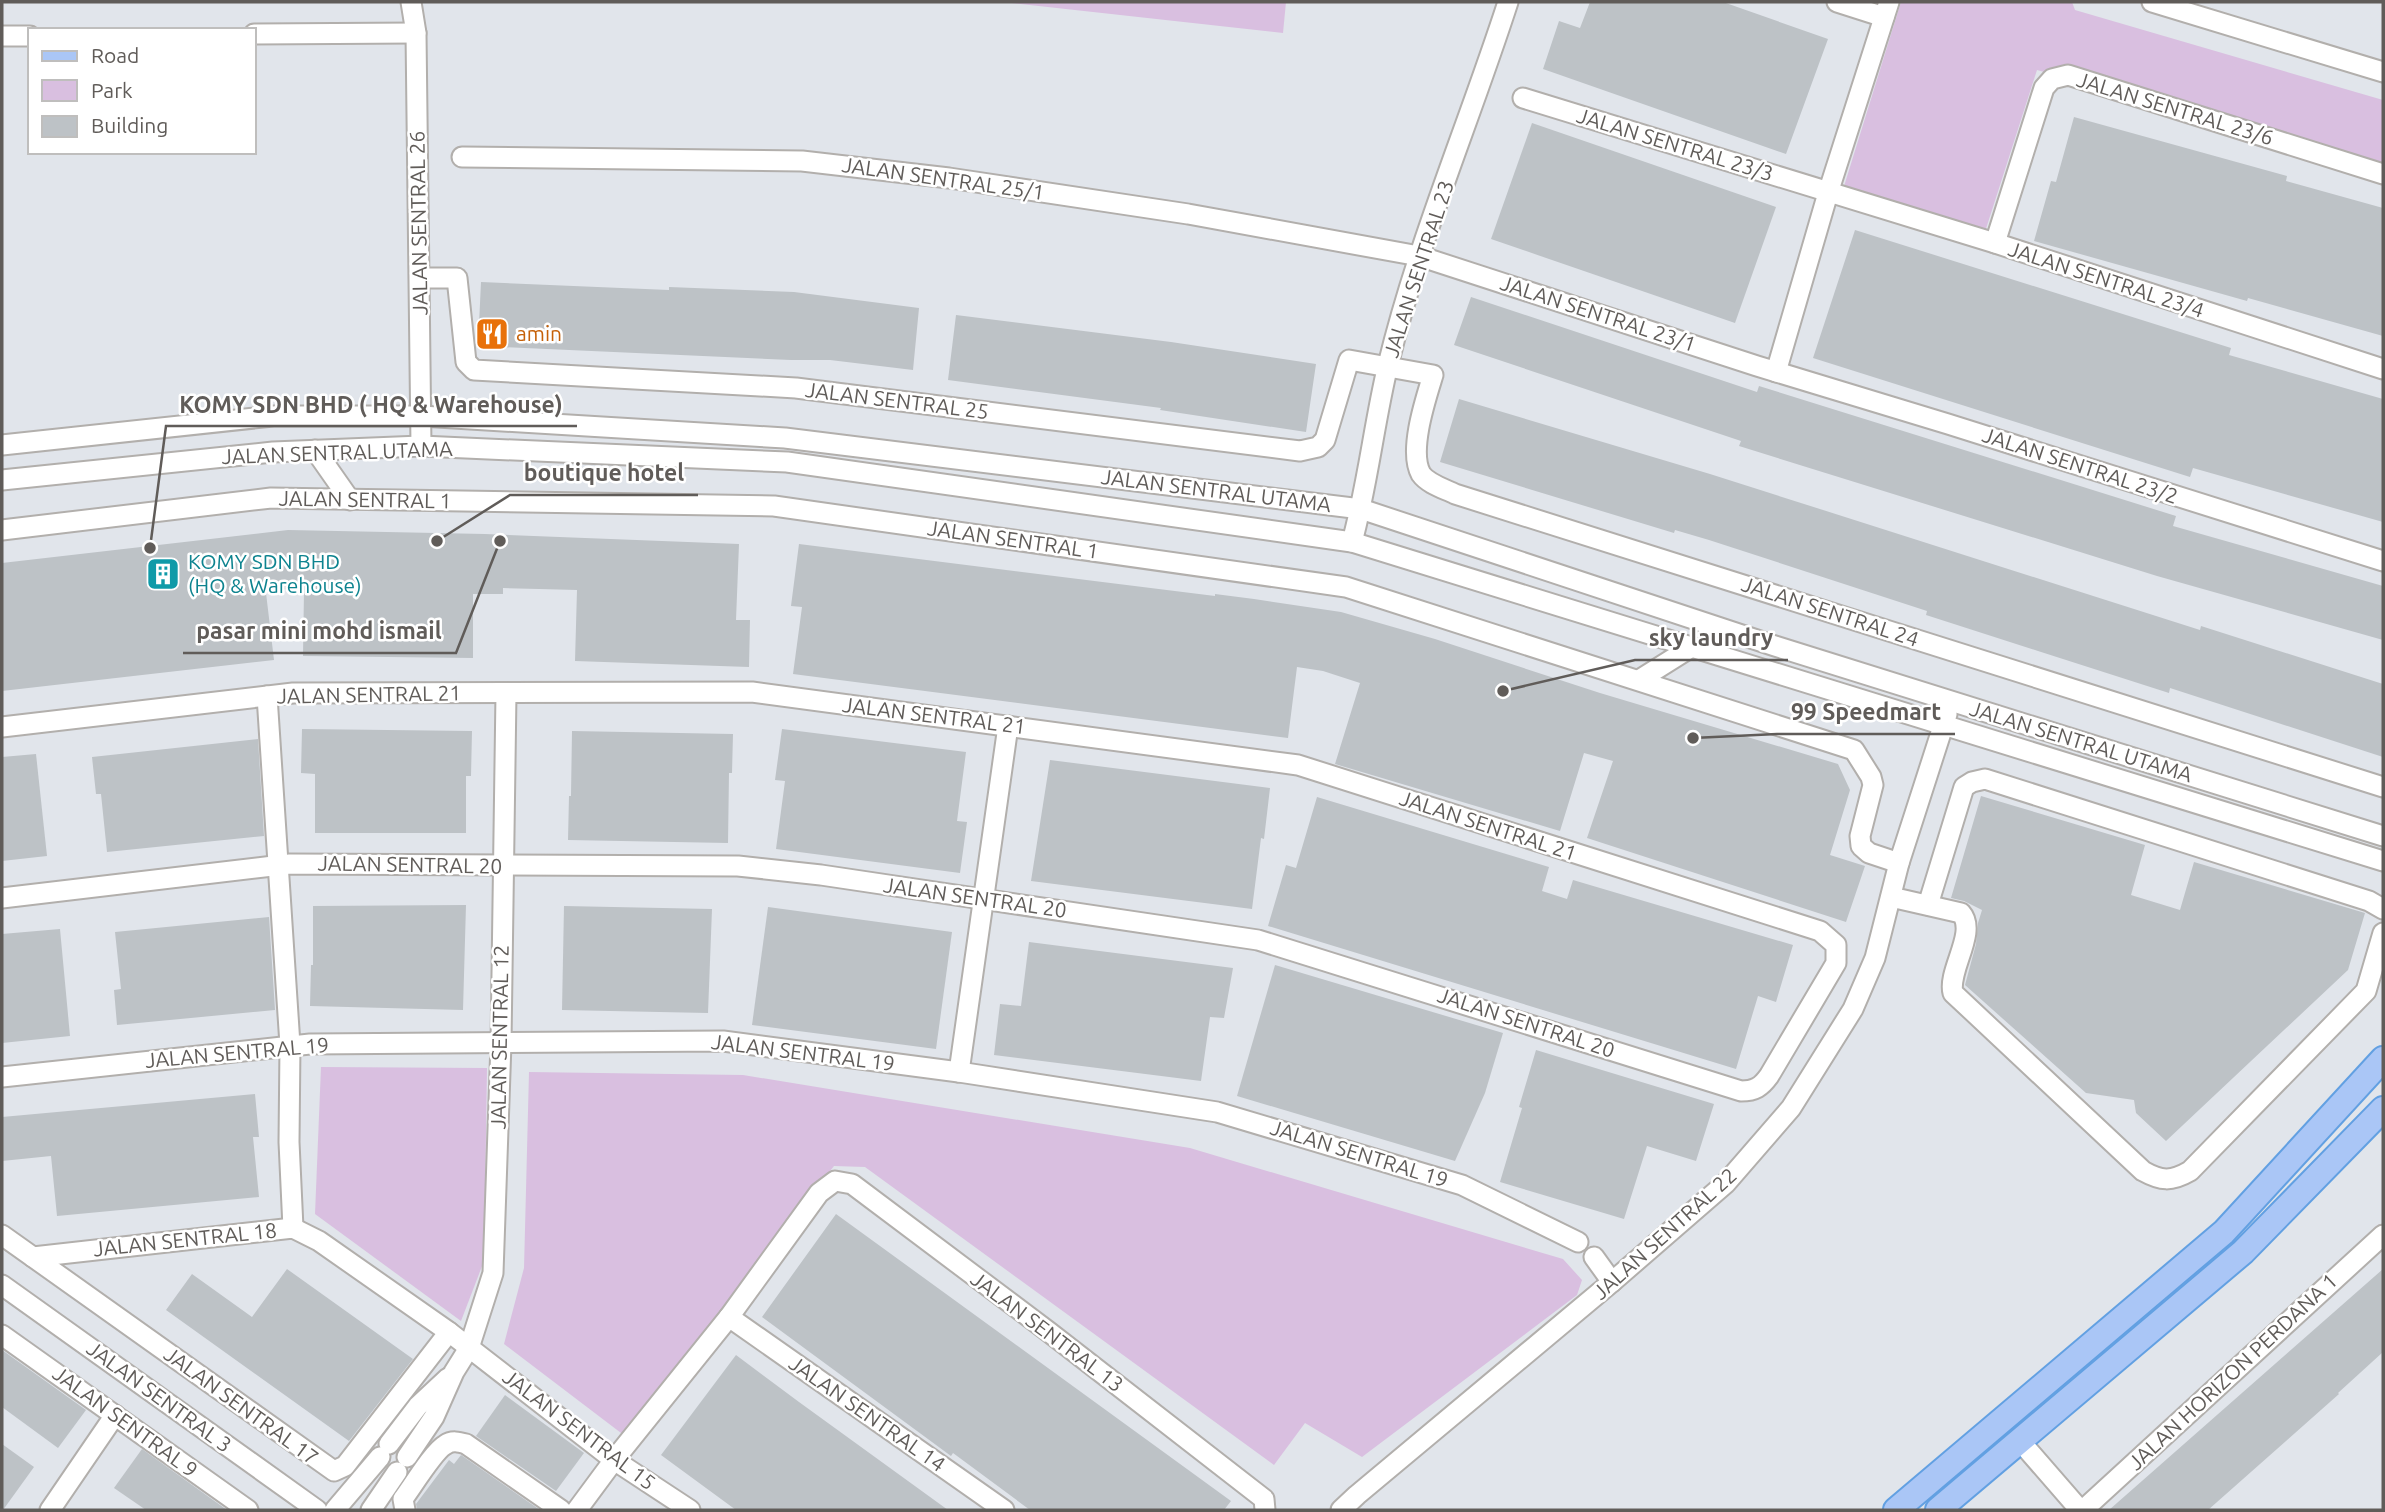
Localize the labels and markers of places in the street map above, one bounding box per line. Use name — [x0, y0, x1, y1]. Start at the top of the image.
restaurant icon: amin — [473, 315, 511, 353]
place label: amin — [516, 321, 562, 345]
callout: KOMY SDN BHD ( HQ & Warehouse) — [166, 382, 577, 426]
callout: boutique hotel — [510, 451, 698, 495]
place label: KOMY SDN BHD (HQ & Warehouse) — [188, 549, 362, 597]
building icon: KOMY SDN BHD (HQ & Warehouse) — [144, 555, 182, 593]
callout: pasar mini mohd ismail — [183, 609, 456, 653]
callout: sky laundry — [1635, 616, 1788, 660]
callout: 99 Speedmart — [1777, 690, 1955, 734]

